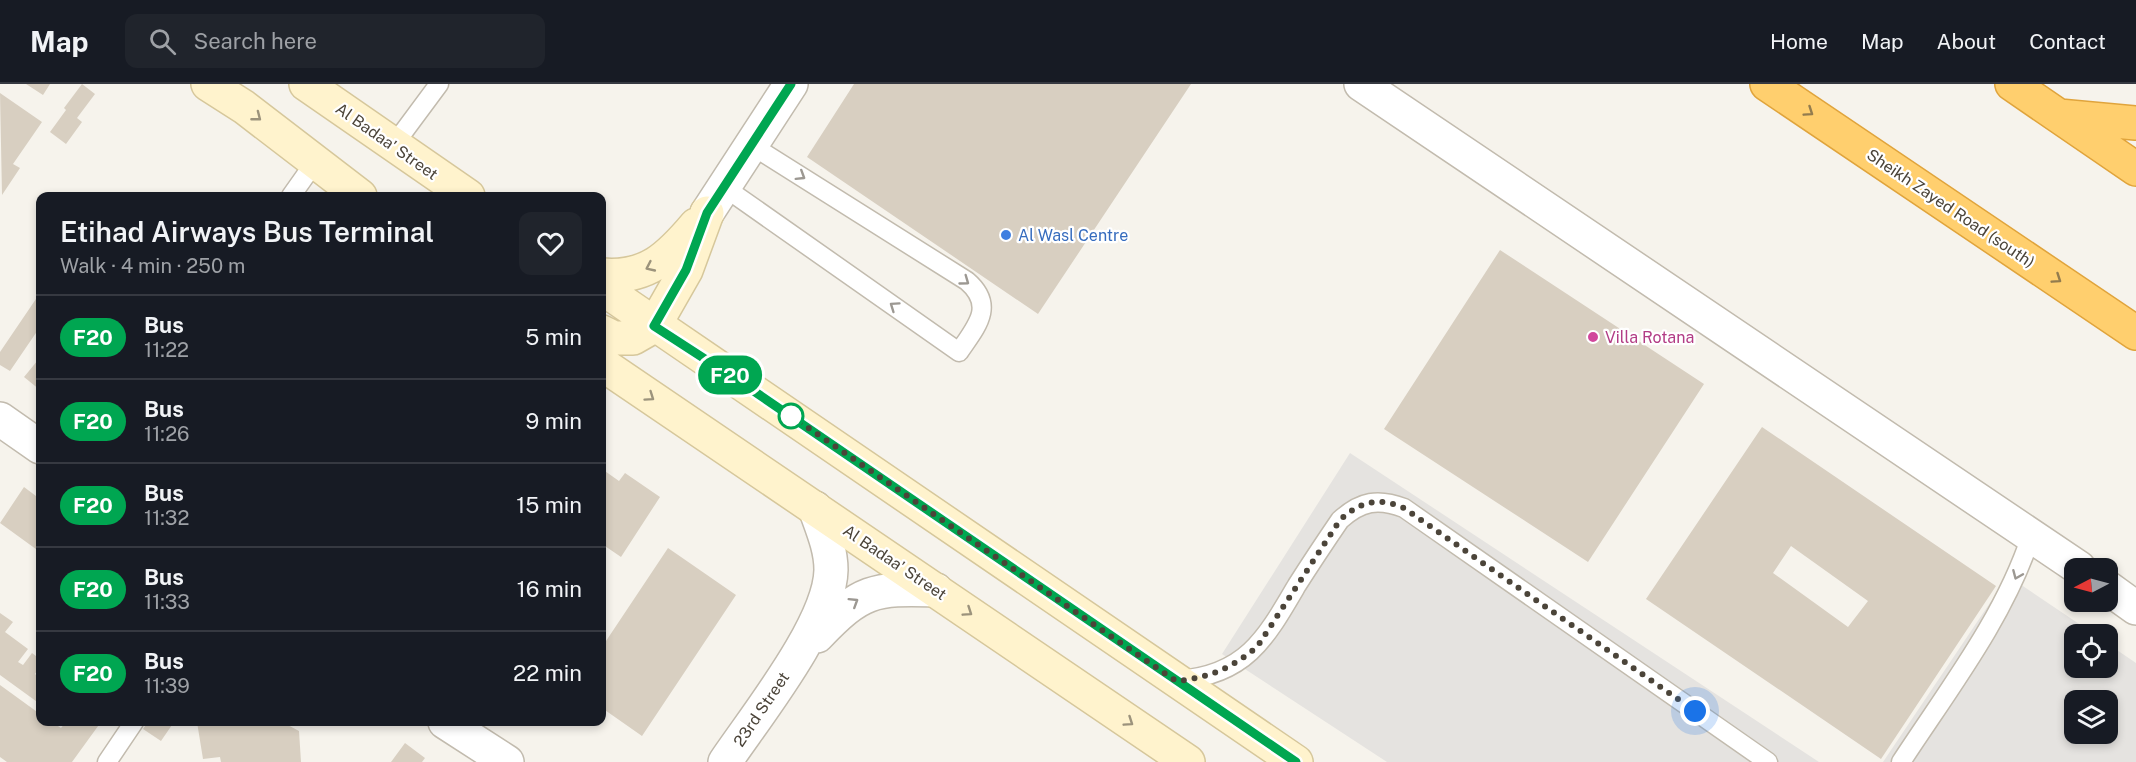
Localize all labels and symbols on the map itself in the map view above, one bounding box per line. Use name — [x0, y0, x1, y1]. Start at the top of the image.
street label: Al Badaa' Street — [332, 99, 442, 184]
one-way arrow — [1803, 105, 1813, 117]
one-way arrow — [250, 110, 261, 121]
street label: Sheikh Zayed Road (south) — [1863, 145, 2038, 272]
one-way arrow — [794, 169, 805, 180]
place label: Al Wasl Centre — [1018, 226, 1128, 245]
marker: Al Wasl Centre — [999, 228, 1013, 242]
one-way arrow — [645, 259, 656, 271]
one-way arrow — [2050, 272, 2061, 283]
one-way arrow — [959, 273, 970, 284]
one-way arrow — [889, 302, 900, 313]
place label: Villa Rotana — [1605, 328, 1694, 347]
marker: Villa Rotana — [1586, 330, 1600, 344]
line badge: F20 — [696, 356, 765, 394]
one-way arrow — [643, 390, 654, 401]
unlabelled marker — [778, 403, 804, 429]
street label: Al Badaa' Street — [839, 521, 950, 604]
north arrow — [2064, 558, 2118, 612]
one-way arrow — [2012, 569, 2024, 580]
one-way arrow — [848, 597, 858, 609]
one-way arrow — [961, 605, 972, 616]
street label: 23rd Street — [730, 668, 793, 750]
your location — [1680, 696, 1710, 726]
one-way arrow — [1123, 714, 1133, 726]

